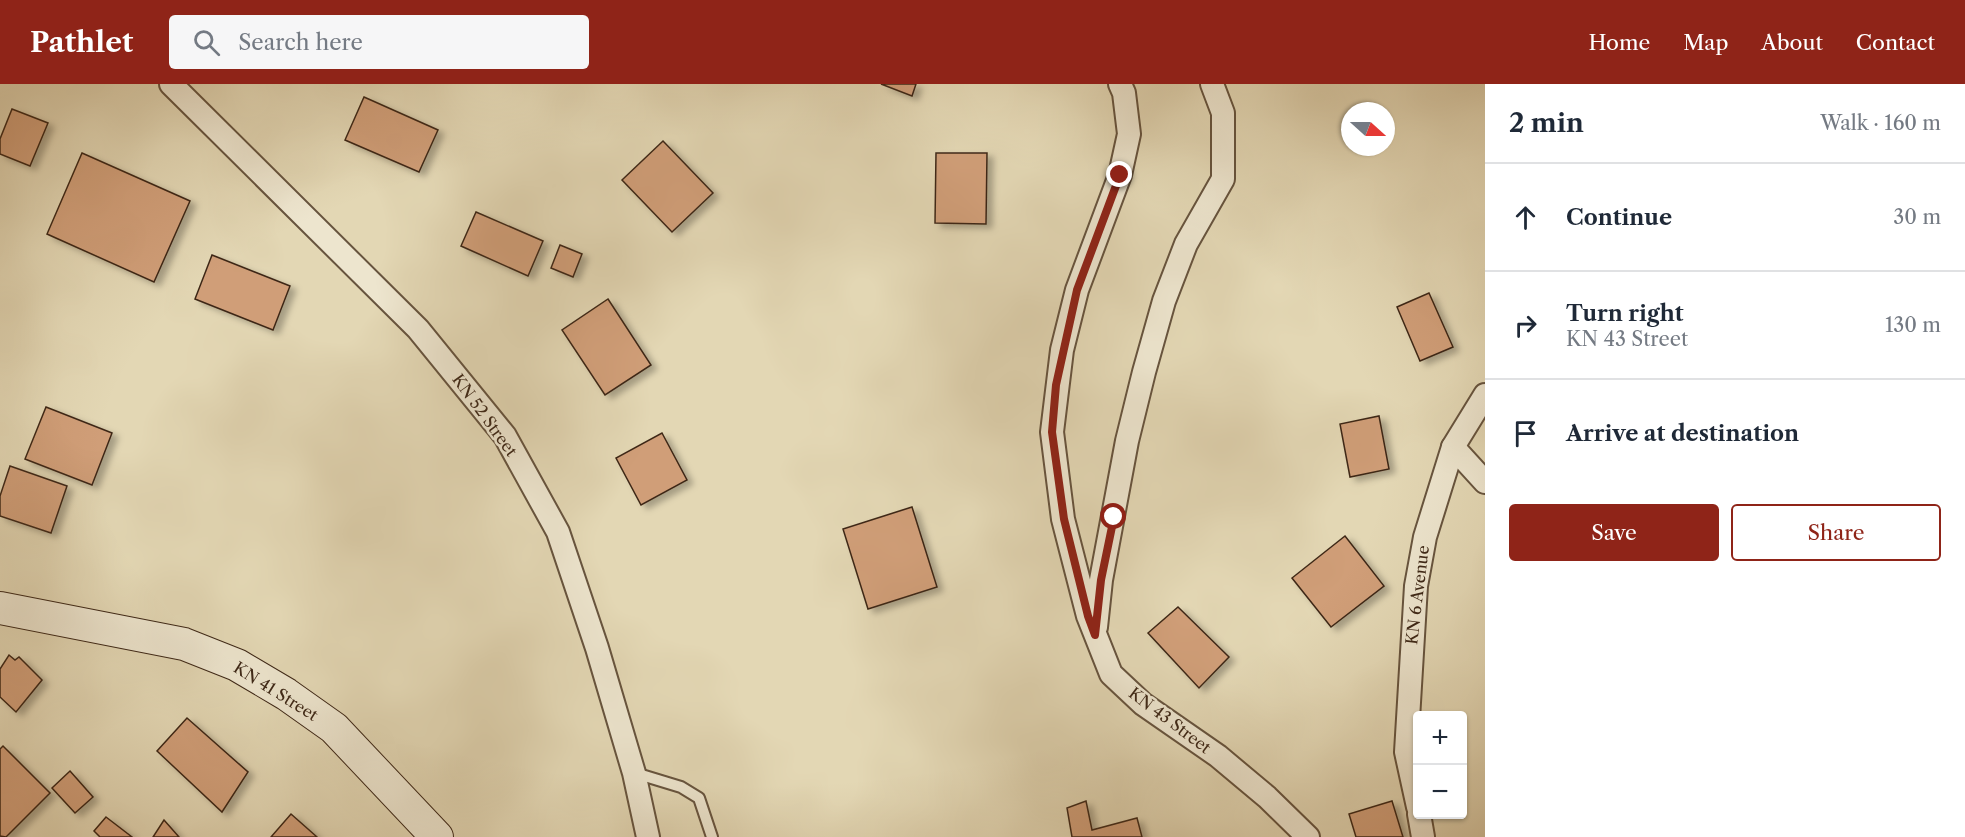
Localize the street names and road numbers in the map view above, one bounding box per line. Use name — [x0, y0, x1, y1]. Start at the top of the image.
street label: KN 52 Street — [448, 370, 522, 461]
street label: KN 6 Avenue — [1401, 544, 1433, 646]
street label: KN 41 Street — [230, 657, 322, 725]
street label: KN 43 Street — [1125, 683, 1215, 758]

